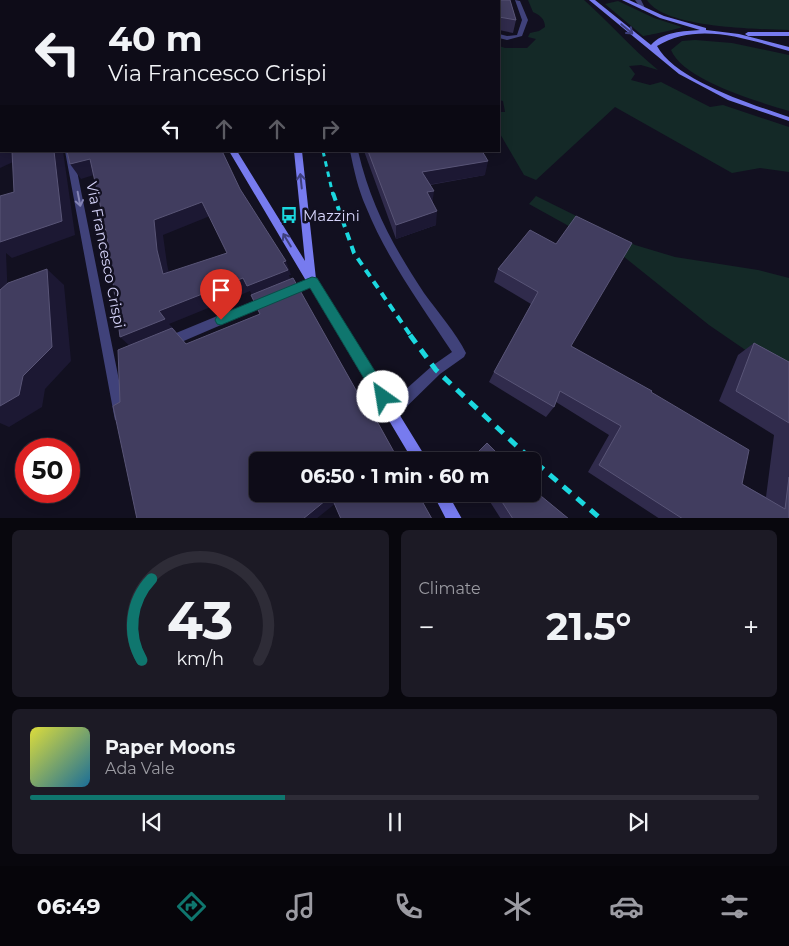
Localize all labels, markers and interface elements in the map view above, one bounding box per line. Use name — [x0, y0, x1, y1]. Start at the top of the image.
text: 40 m — [108, 17, 203, 60]
icon: left — [25, 20, 90, 85]
one-way arrow — [620, 23, 633, 35]
text: Via Francesco Crispi — [108, 60, 327, 87]
icon: left — [157, 115, 185, 143]
icon: ahead — [210, 115, 238, 143]
icon: ahead — [263, 115, 291, 143]
icon: right — [316, 115, 344, 143]
one-way arrow — [296, 173, 306, 189]
street label: Via Francesco Crispi — [82, 180, 130, 330]
one-way arrow — [74, 191, 84, 207]
bus stop icon: Mazzini — [279, 205, 299, 225]
place label: Mazzini — [303, 206, 360, 225]
one-way arrow — [281, 233, 292, 247]
pin — [200, 269, 242, 320]
icon: arrive — [207, 276, 235, 304]
position arrow — [356, 370, 408, 422]
speed limit sign: 50 — [15, 438, 80, 503]
text: 06:50 · 1 min · 60 m — [300, 465, 490, 488]
text: Climate — [419, 579, 481, 598]
text: 43 — [167, 589, 233, 652]
text: 21.5° — [546, 603, 632, 650]
text: − — [419, 610, 435, 644]
text: + — [743, 610, 759, 644]
text: km/h — [176, 648, 224, 669]
text: Paper Moons — [105, 736, 235, 759]
text: Ada Vale — [105, 759, 175, 778]
icon: previous — [138, 808, 166, 836]
icon: pause — [381, 808, 409, 836]
icon: next — [624, 808, 652, 836]
icon: directions — [174, 889, 209, 924]
icon: music — [283, 889, 318, 924]
icon: phone — [391, 889, 426, 924]
icon: climate — [500, 889, 535, 924]
icon: car — [609, 889, 644, 924]
icon: filters — [717, 889, 752, 924]
text: 06:49 — [37, 893, 101, 920]

